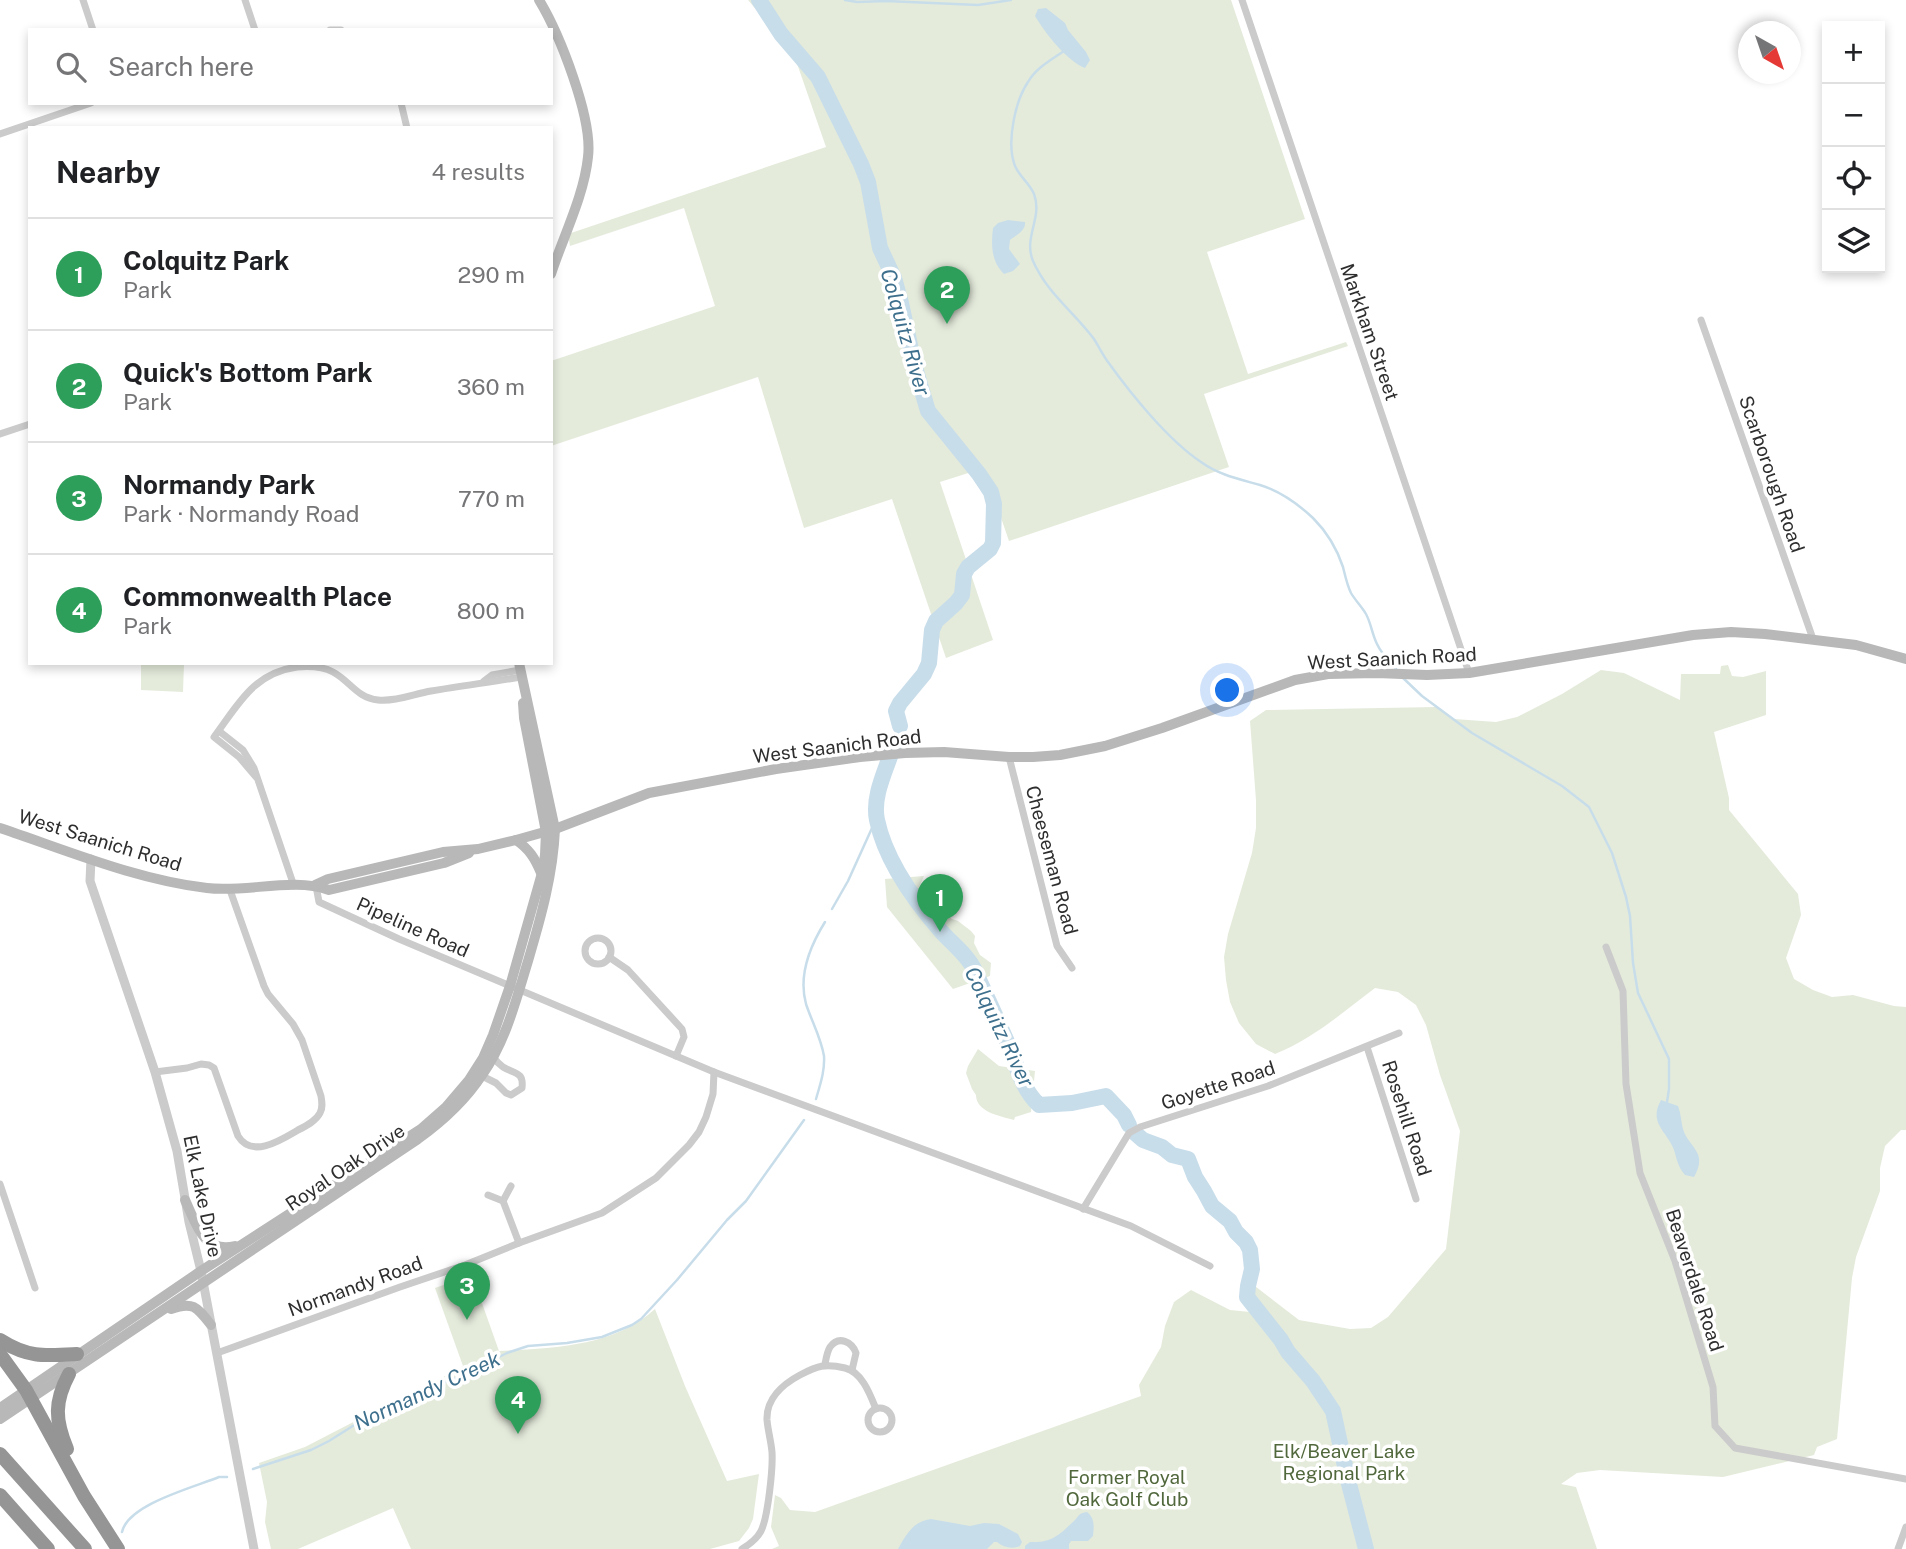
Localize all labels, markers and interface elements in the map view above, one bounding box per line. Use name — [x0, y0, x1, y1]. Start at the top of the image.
north arrow — [1738, 21, 1801, 84]
map controls — [1822, 21, 1885, 273]
button: + — [1822, 21, 1885, 84]
search box — [28, 28, 553, 105]
icon: search — [52, 48, 90, 86]
text: Search here — [108, 51, 254, 82]
button: − — [1822, 84, 1885, 147]
button: locate — [1822, 147, 1885, 210]
text: Nearby — [56, 154, 160, 190]
text: 4 results — [431, 158, 525, 185]
button: layers — [1822, 210, 1885, 273]
text: Colquitz Park — [123, 245, 289, 276]
text: 1 — [74, 261, 84, 288]
text: 290 m — [458, 261, 525, 288]
street label: Markham Street — [1336, 261, 1404, 403]
water label: Colquitz River — [875, 265, 936, 399]
pin: 2 — [924, 266, 970, 324]
text: Park — [123, 276, 172, 303]
text: Quick's Bottom Park — [123, 357, 373, 388]
text: 2 — [72, 373, 86, 400]
text: 360 m — [457, 373, 525, 400]
text: Park — [123, 388, 172, 415]
street label: Scarborough Road — [1735, 393, 1809, 555]
text: Normandy Park — [123, 469, 315, 500]
text: 3 — [71, 485, 87, 512]
text: 770 m — [458, 485, 525, 512]
text: Park · Normandy Road — [123, 500, 359, 527]
text: Commonwealth Place — [123, 581, 392, 612]
text: 4 — [71, 597, 87, 624]
text: 800 m — [457, 597, 525, 624]
text: Park — [123, 612, 172, 639]
street label: West Saanich Road — [1307, 643, 1477, 673]
your location — [1210, 673, 1244, 707]
street label: West Saanich Road — [752, 725, 922, 767]
street label: Cheeseman Road — [1022, 783, 1082, 937]
street label: West Saanich Road — [16, 805, 184, 875]
pin: 1 — [917, 874, 963, 932]
street label: Pipeline Road — [353, 892, 473, 962]
water label: Colquitz River — [959, 962, 1040, 1092]
street label: Goyette Road — [1158, 1056, 1278, 1114]
street label: Rosehill Road — [1378, 1057, 1436, 1179]
street label: Royal Oak Drive — [281, 1119, 409, 1215]
street label: Elk Lake Drive — [179, 1133, 227, 1259]
street label: Beaverdale Road — [1662, 1206, 1728, 1354]
street label: Normandy Road — [285, 1252, 425, 1320]
pin: 3 — [444, 1262, 490, 1320]
water label: Normandy Creek — [350, 1345, 505, 1435]
pin: 4 — [495, 1376, 541, 1434]
park label: Elk/Beaver Lake Regional Park — [1273, 1440, 1415, 1484]
park label: Former Royal Oak Golf Club — [1066, 1466, 1188, 1510]

